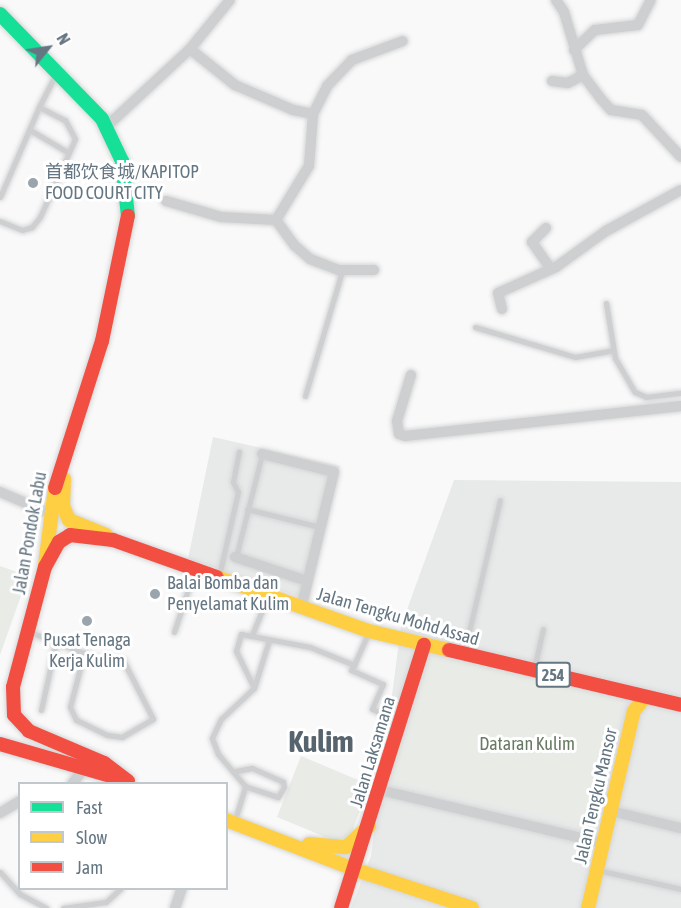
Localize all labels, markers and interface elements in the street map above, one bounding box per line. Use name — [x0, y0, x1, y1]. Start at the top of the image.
north arrow — [18, 18, 78, 78]
text: N — [53, 30, 74, 48]
place label: 首都饮食城/KAPITOP FOOD COURT CITY — [45, 162, 199, 204]
marker: 首都饮食城/KAPITOP FOOD COURT CITY — [26, 176, 40, 190]
street label: Jalan Pondok Labu — [9, 470, 51, 596]
place label: Balai Bomba dan Penyelamat Kulim — [167, 573, 289, 616]
street label: Jalan Tengku Mohd Assad — [314, 584, 482, 650]
marker: Balai Bomba dan Penyelamat Kulim — [148, 587, 162, 601]
marker: Pusat Tenaga Kerja Kulim — [80, 614, 94, 628]
place label: Pusat Tenaga Kerja Kulim — [43, 630, 131, 672]
road number: 254 — [535, 662, 571, 688]
street label: Jalan Laksamana — [346, 694, 400, 810]
district label: Kulim — [288, 723, 354, 759]
street label: Jalan Tengku Mansor — [570, 726, 622, 866]
park label: Dataran Kulim — [479, 733, 575, 755]
legend — [18, 782, 228, 890]
text: Fast — [76, 797, 103, 818]
text: Slow — [76, 827, 107, 848]
text: Jam — [76, 857, 103, 878]

